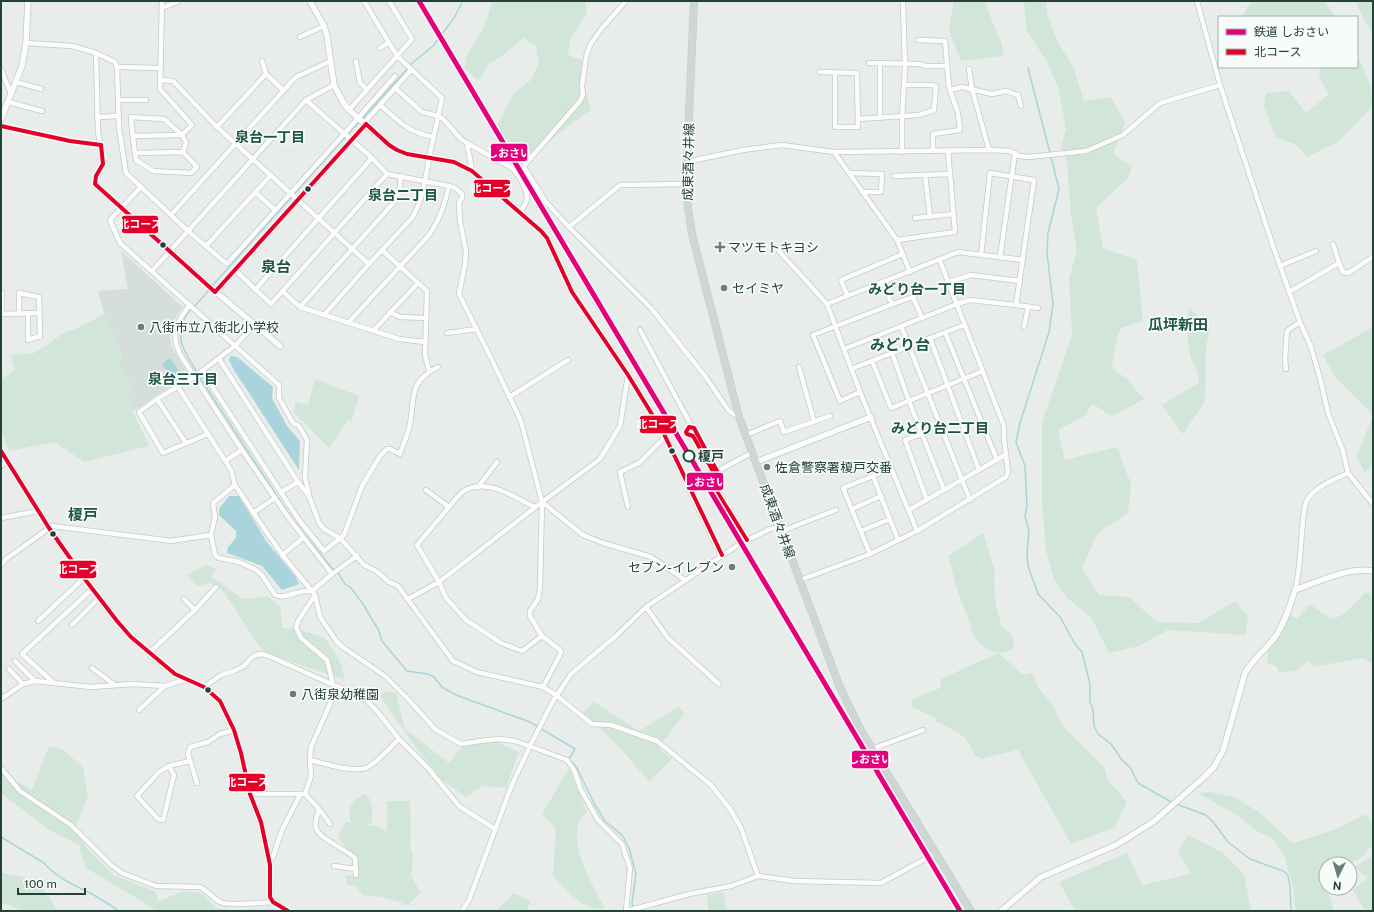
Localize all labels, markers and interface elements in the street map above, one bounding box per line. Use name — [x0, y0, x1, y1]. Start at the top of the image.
legend — [1218, 16, 1358, 68]
text: 鉄道 しおさい — [1254, 25, 1329, 39]
text: 北コース — [1254, 45, 1301, 59]
street label: 成東酒々井線 — [680, 123, 697, 201]
district label: 泉台一丁目 — [235, 129, 305, 145]
line badge: しおさい — [490, 143, 528, 162]
text: しおさい — [487, 147, 531, 159]
line badge: 北コース — [473, 179, 511, 198]
text: 北コース — [470, 182, 514, 194]
unlabelled marker — [303, 184, 313, 194]
district label: 泉台二丁目 — [368, 187, 438, 203]
line badge: 北コース — [121, 215, 159, 234]
text: 北コース — [118, 218, 162, 230]
unlabelled marker — [158, 240, 168, 250]
place label: マツモトキヨシ — [728, 240, 819, 255]
marker: マツモトキヨシ — [715, 242, 725, 252]
district label: 泉台 — [261, 258, 291, 275]
place label: セイミヤ — [732, 281, 784, 296]
district label: みどり台一丁目 — [868, 281, 966, 297]
marker: セイミヤ — [719, 283, 729, 293]
district label: 瓜坪新田 — [1148, 316, 1208, 333]
place label: 八街市立八街北小学校 — [149, 320, 279, 335]
marker: 八街市立八街北小学校 — [136, 322, 146, 332]
district label: みどり台 — [870, 336, 930, 353]
district label: 泉台三丁目 — [148, 371, 218, 387]
line badge: 北コース — [639, 415, 677, 434]
text: 北コース — [636, 418, 680, 430]
district label: みどり台二丁目 — [891, 420, 989, 436]
unlabelled marker — [667, 446, 677, 456]
marker: 榎戸 — [682, 449, 696, 463]
place label: 榎戸 — [698, 449, 724, 464]
place label: 佐倉警察署榎戸交番 — [775, 460, 892, 475]
marker: 佐倉警察署榎戸交番 — [762, 462, 772, 472]
line badge: しおさい — [686, 472, 724, 491]
text: しおさい — [683, 476, 727, 488]
street label: 成東酒々井線 — [757, 482, 798, 560]
district label: 榎戸 — [68, 506, 98, 523]
unlabelled marker — [48, 529, 58, 539]
line badge: 北コース — [59, 560, 97, 579]
place label: セブン-イレブン — [628, 560, 724, 575]
marker: セブン-イレブン — [727, 562, 737, 572]
text: 北コース — [56, 563, 100, 575]
unlabelled marker — [203, 685, 213, 695]
place label: 八街泉幼稚園 — [301, 687, 379, 702]
marker: 八街泉幼稚園 — [288, 689, 298, 699]
line badge: しおさい — [851, 750, 889, 769]
text: しおさい — [848, 753, 892, 765]
line badge: 北コース — [228, 773, 266, 792]
text: 北コース — [225, 776, 269, 788]
north arrow — [1318, 856, 1358, 896]
scale bar — [18, 870, 85, 896]
text: 100 m — [24, 877, 57, 891]
text: N — [1332, 880, 1342, 892]

